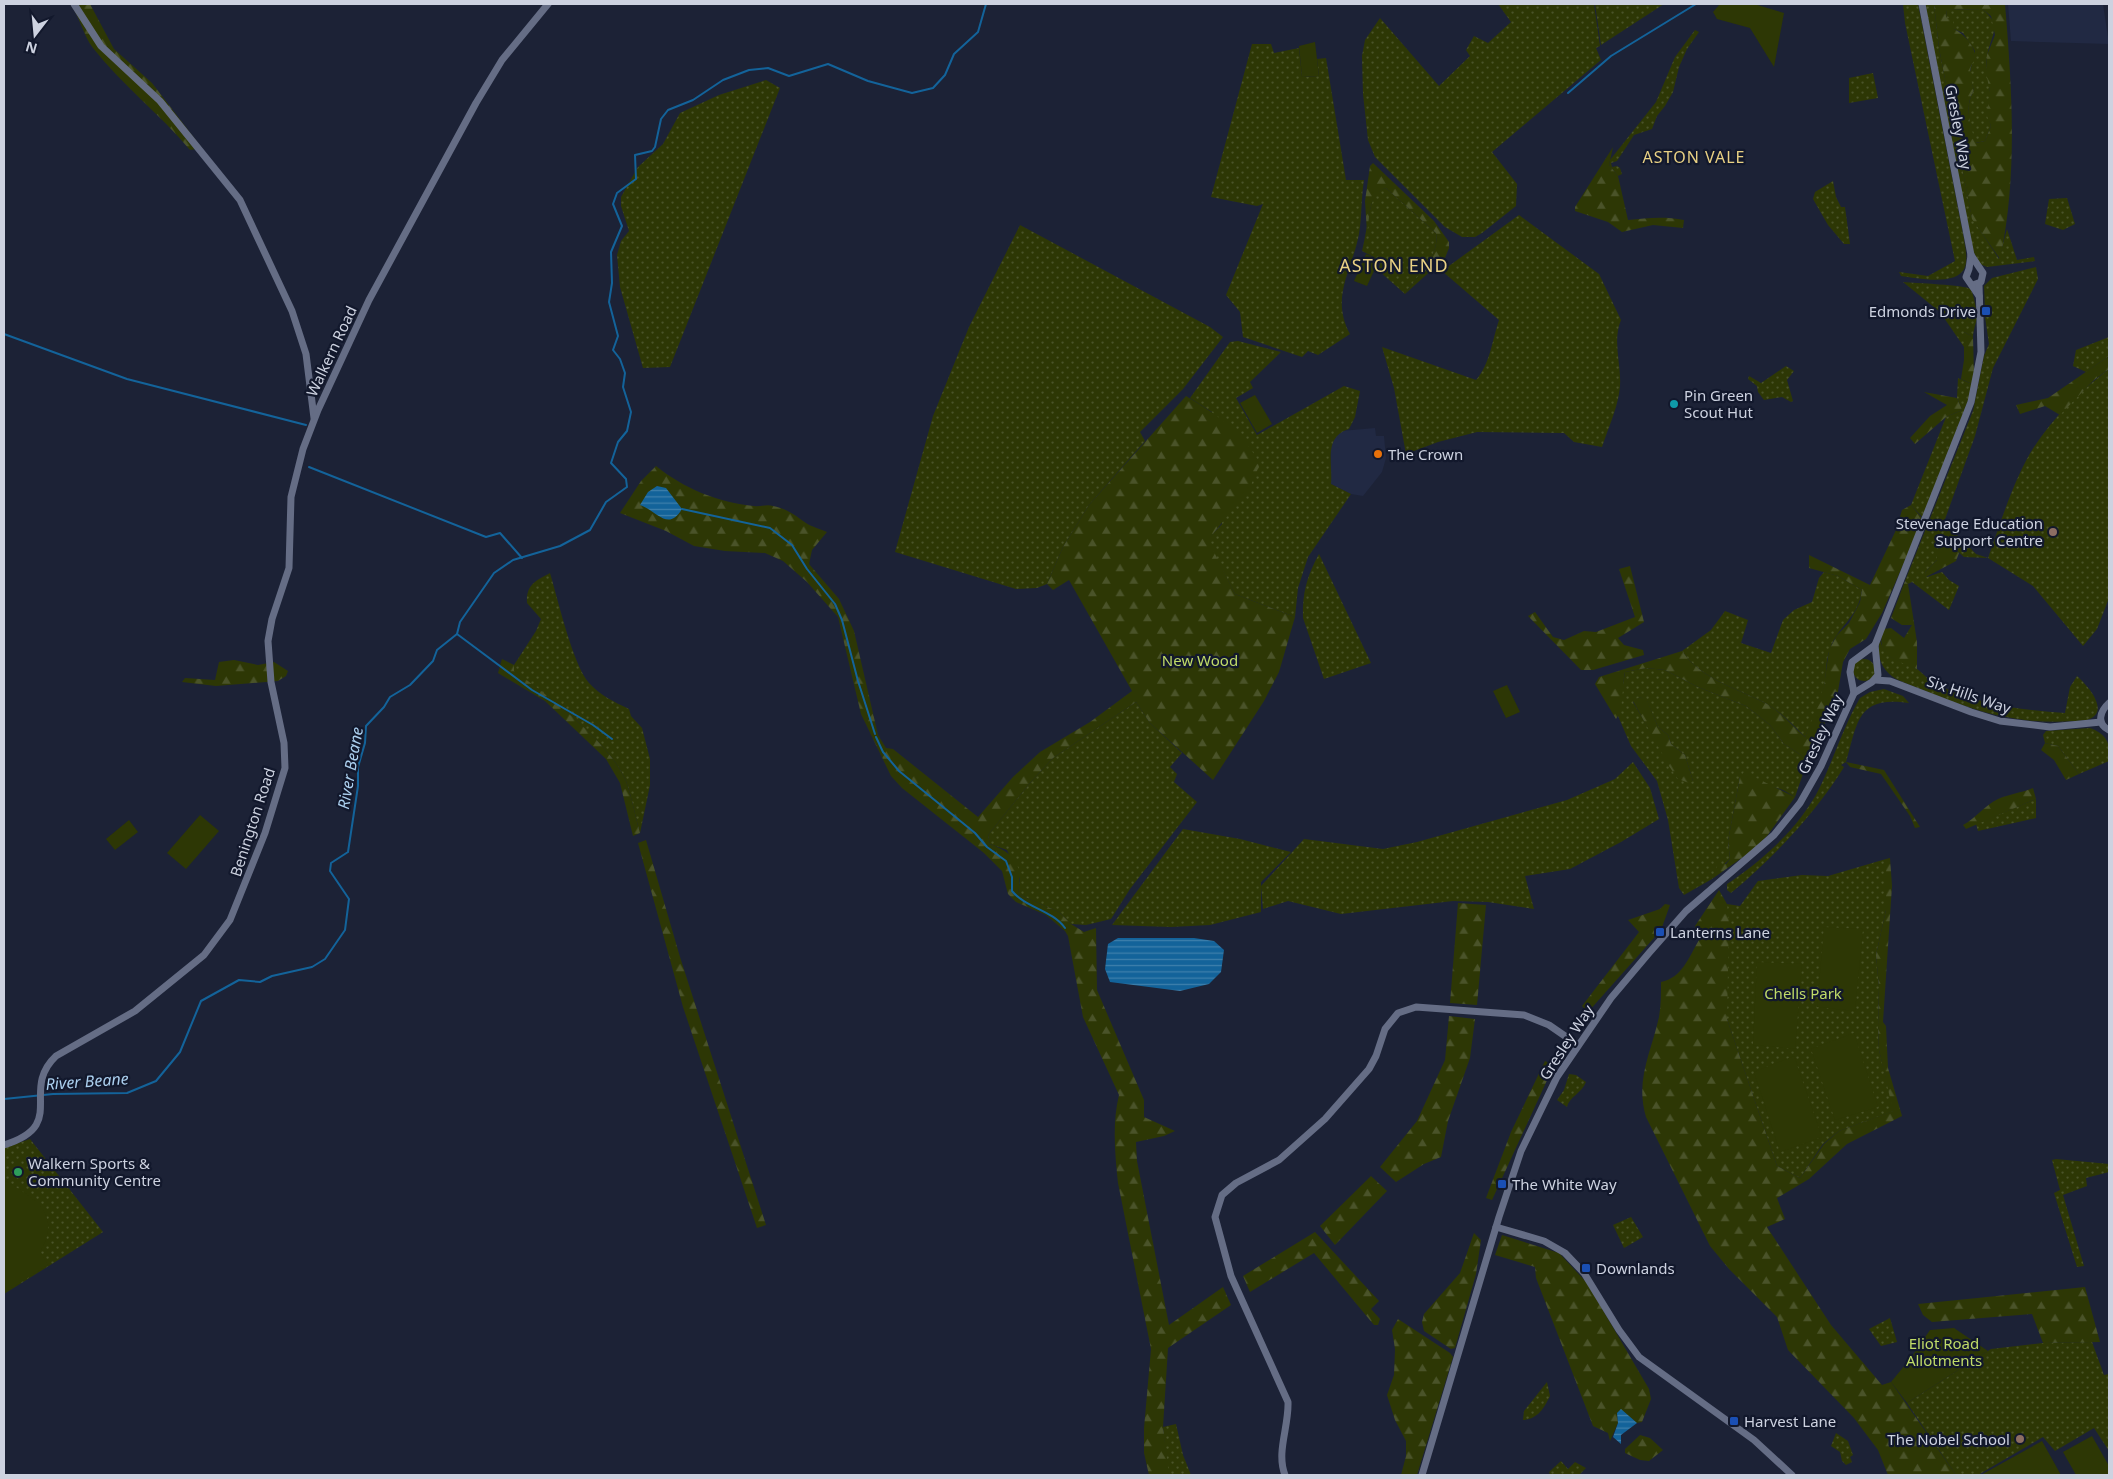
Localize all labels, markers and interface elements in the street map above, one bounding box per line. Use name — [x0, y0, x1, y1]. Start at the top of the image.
north arrow — [10, 10, 60, 60]
text: N — [23, 37, 39, 59]
street label: Gresley Way — [1941, 83, 1977, 171]
district label: ASTON VALE — [1643, 146, 1745, 168]
district label: ASTON END — [1339, 253, 1449, 277]
place label: Edmonds Drive — [1869, 301, 1976, 321]
street label: Walkern Road — [301, 302, 361, 400]
marker: Edmonds Drive — [1980, 305, 1992, 317]
place label: Pin Green Scout Hut — [1684, 385, 1753, 422]
marker: Pin Green Scout Hut — [1668, 398, 1680, 410]
place label: The Crown — [1388, 444, 1463, 464]
marker: The Crown — [1372, 448, 1384, 460]
place label: Stevenage Education Support Centre — [1896, 513, 2043, 550]
marker: Stevenage Education Support Centre — [2047, 526, 2059, 538]
park label: New Wood — [1162, 650, 1238, 670]
street label: Six Hills Way — [1924, 670, 2014, 718]
street label: Gresley Way — [1793, 691, 1847, 777]
water label: River Beane — [332, 725, 368, 811]
street label: Benington Road — [225, 765, 279, 879]
place label: Lanterns Lane — [1670, 922, 1770, 942]
marker: Lanterns Lane — [1654, 926, 1666, 938]
park label: Chells Park — [1764, 983, 1842, 1003]
street label: Gresley Way — [1534, 1000, 1598, 1083]
water label: River Beane — [45, 1067, 129, 1095]
place label: Walkern Sports & Community Centre — [28, 1153, 161, 1190]
marker: Walkern Sports & Community Centre — [12, 1166, 24, 1178]
place label: The White Way — [1512, 1174, 1617, 1194]
marker: The White Way — [1496, 1178, 1508, 1190]
place label: Downlands — [1596, 1258, 1675, 1278]
marker: Downlands — [1580, 1262, 1592, 1274]
park label: Eliot Road Allotments — [1906, 1333, 1982, 1370]
place label: Harvest Lane — [1744, 1411, 1836, 1431]
marker: Harvest Lane — [1728, 1415, 1740, 1427]
place label: The Nobel School — [1887, 1429, 2010, 1449]
marker: The Nobel School — [2014, 1433, 2026, 1445]

